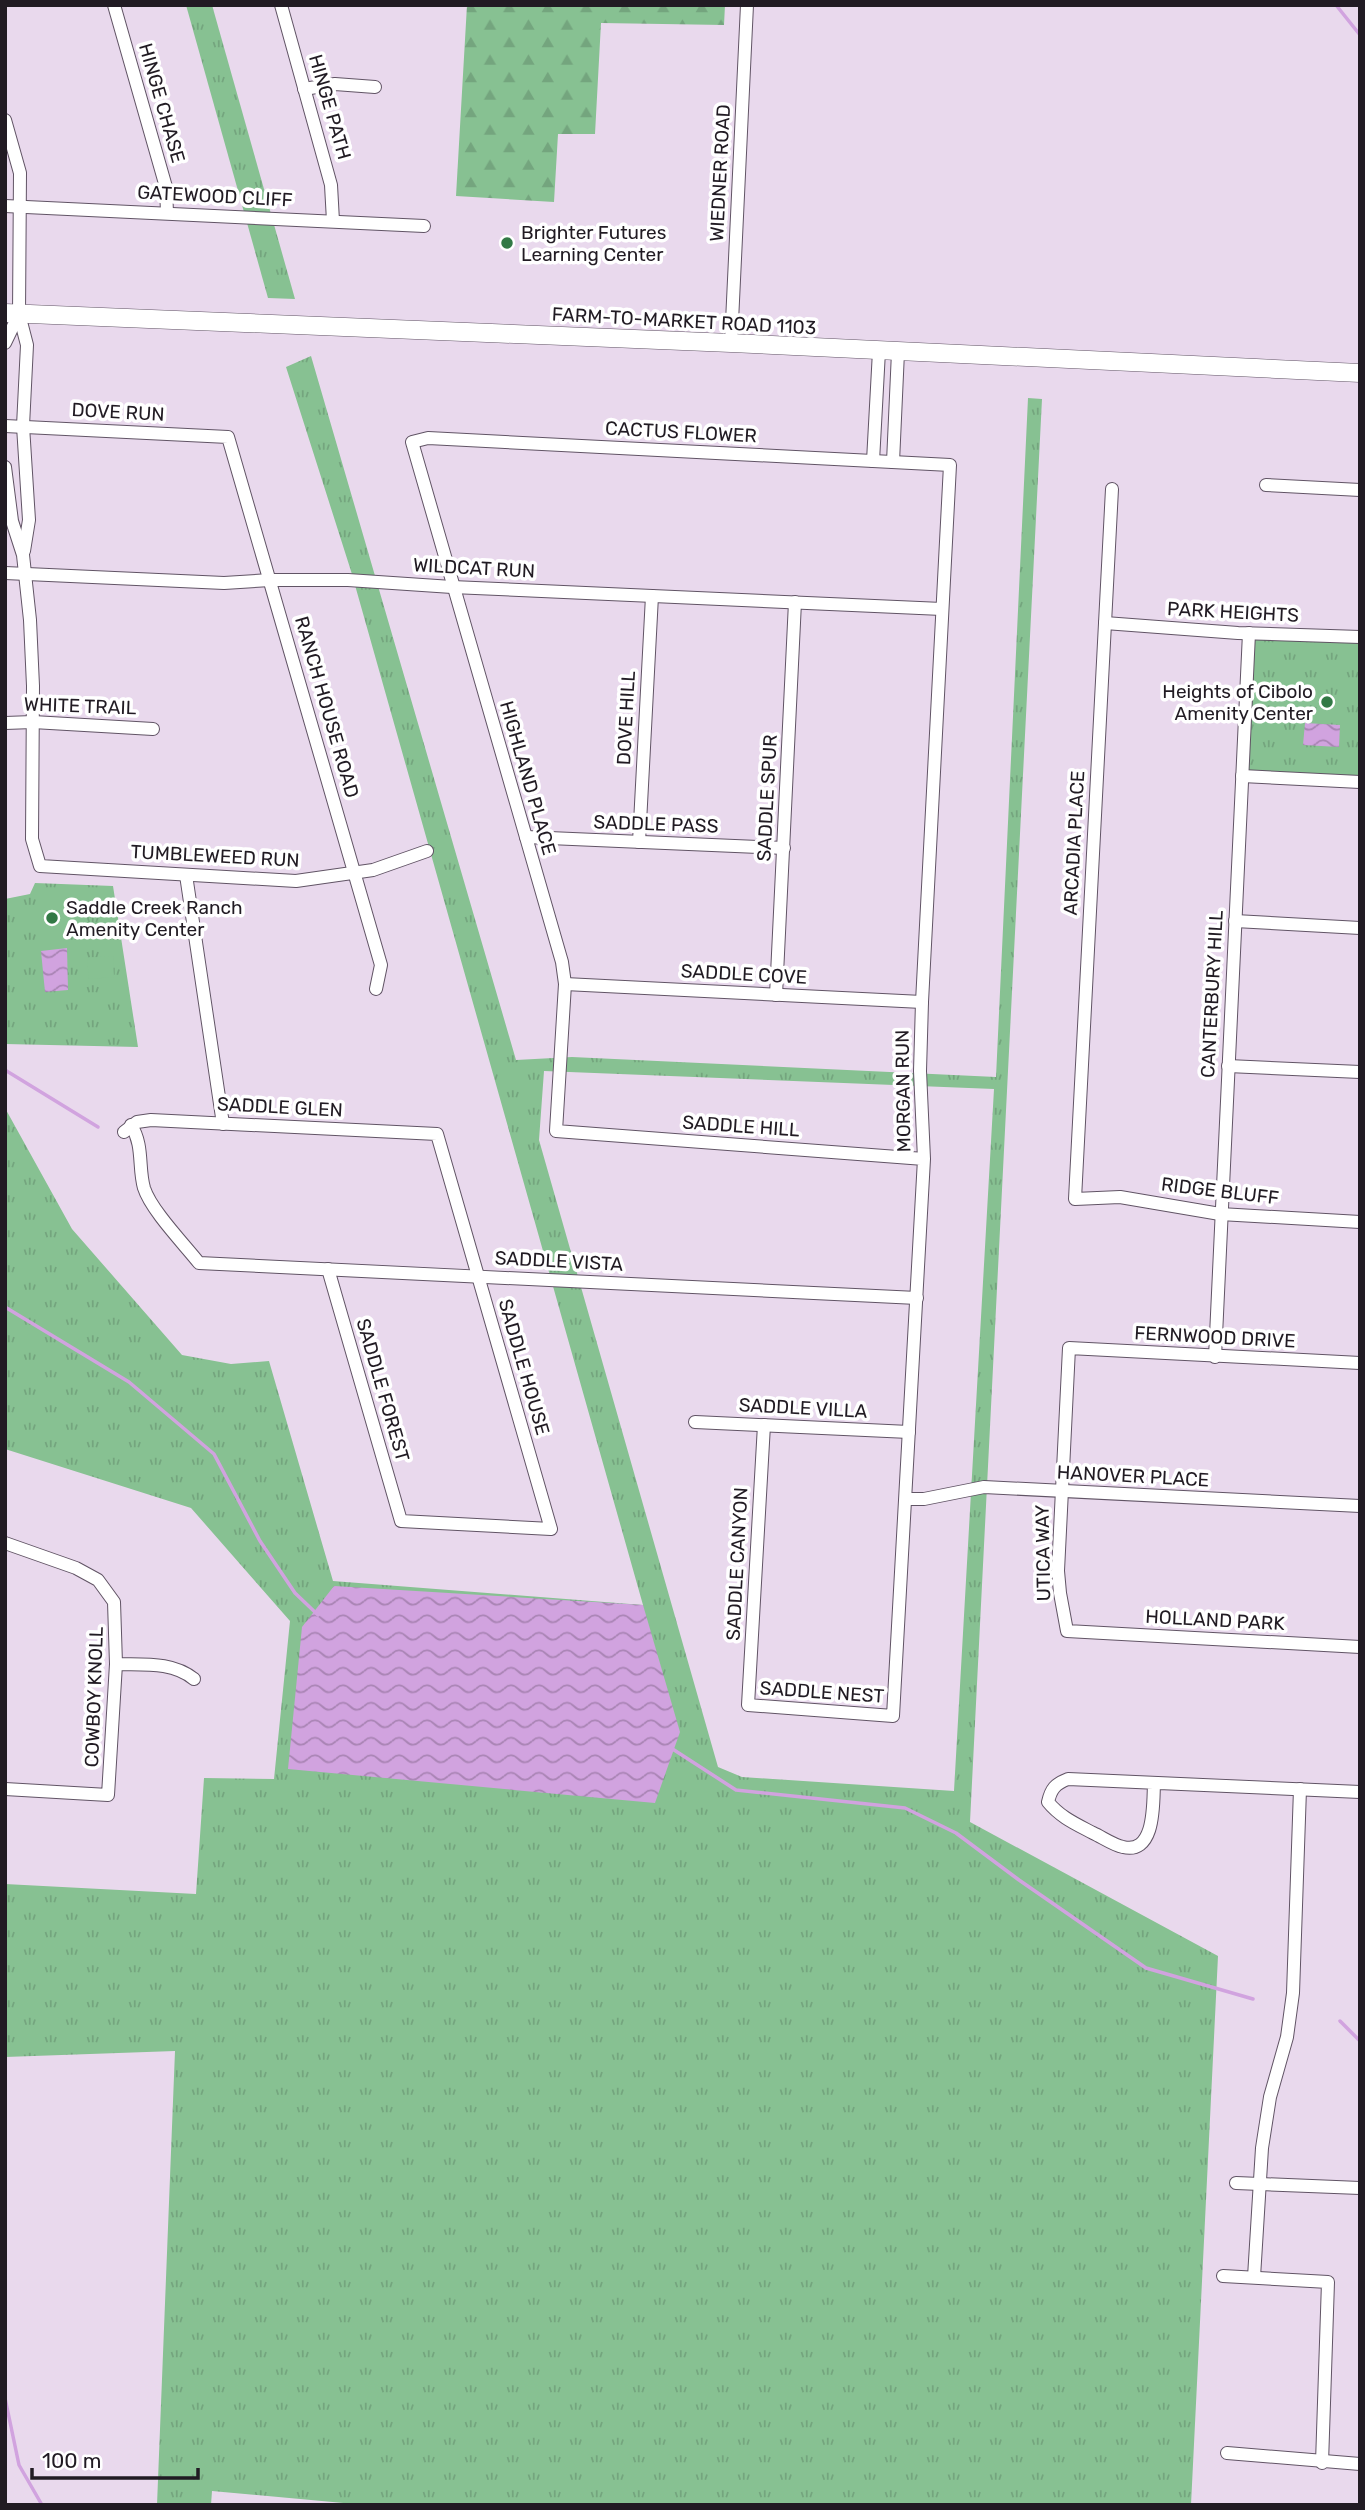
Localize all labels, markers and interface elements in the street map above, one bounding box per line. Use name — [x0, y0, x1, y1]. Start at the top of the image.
street label: HINGE CHASE — [134, 41, 190, 165]
street label: HINGE PATH — [304, 52, 356, 162]
street label: WIEDNER ROAD — [705, 104, 735, 242]
street label: GATEWOOD CLIFF — [137, 180, 293, 212]
place label: Brighter Futures Learning Center — [521, 221, 666, 266]
marker: Brighter Futures Learning Center — [499, 235, 515, 251]
street label: FARM-TO-MARKET ROAD 1103 — [551, 303, 817, 339]
street label: DOVE RUN — [71, 398, 165, 426]
street label: CACTUS FLOWER — [605, 417, 757, 447]
street label: WILDCAT RUN — [412, 553, 536, 583]
street label: PARK HEIGHTS — [1166, 597, 1300, 627]
street label: RANCH HOUSE ROAD — [290, 614, 364, 800]
street label: DOVE HILL — [612, 670, 640, 766]
place label: Heights of Cibolo Amenity Center — [1162, 680, 1314, 725]
street label: WHITE TRAIL — [23, 693, 137, 719]
marker: Heights of Cibolo Amenity Center — [1319, 694, 1335, 710]
street label: HIGHLAND PLACE — [495, 698, 561, 858]
street label: SADDLE SPUR — [752, 734, 782, 862]
street label: ARCADIA PLACE — [1059, 770, 1089, 916]
street label: SADDLE PASS — [593, 810, 719, 838]
street label: TUMBLEWEED RUN — [130, 840, 300, 872]
place label: Saddle Creek Ranch Amenity Center — [66, 896, 243, 941]
street label: CANTERBURY HILL — [1196, 909, 1228, 1078]
marker: Saddle Creek Ranch Amenity Center — [44, 910, 60, 926]
street label: SADDLE COVE — [680, 959, 808, 989]
street label: MORGAN RUN — [890, 1029, 916, 1153]
street label: SADDLE GLEN — [217, 1092, 343, 1122]
street label: SADDLE HILL — [682, 1110, 801, 1142]
street label: RIDGE BLUFF — [1160, 1172, 1280, 1210]
street label: SADDLE VISTA — [494, 1246, 624, 1276]
street label: SADDLE HOUSE — [494, 1296, 554, 1438]
street label: SADDLE FOREST — [352, 1316, 414, 1464]
street label: FERNWOOD DRIVE — [1134, 1321, 1296, 1353]
street label: SADDLE VILLA — [738, 1393, 868, 1423]
street label: HANOVER PLACE — [1056, 1461, 1210, 1491]
street label: SADDLE CANYON — [721, 1487, 753, 1641]
street label: UTICA WAY — [1031, 1504, 1055, 1602]
street label: HOLLAND PARK — [1145, 1605, 1286, 1635]
street label: COWBOY KNOLL — [80, 1626, 108, 1768]
street label: SADDLE NEST — [759, 1676, 885, 1708]
scale bar — [32, 2436, 198, 2480]
text: 100 m — [42, 2448, 101, 2473]

